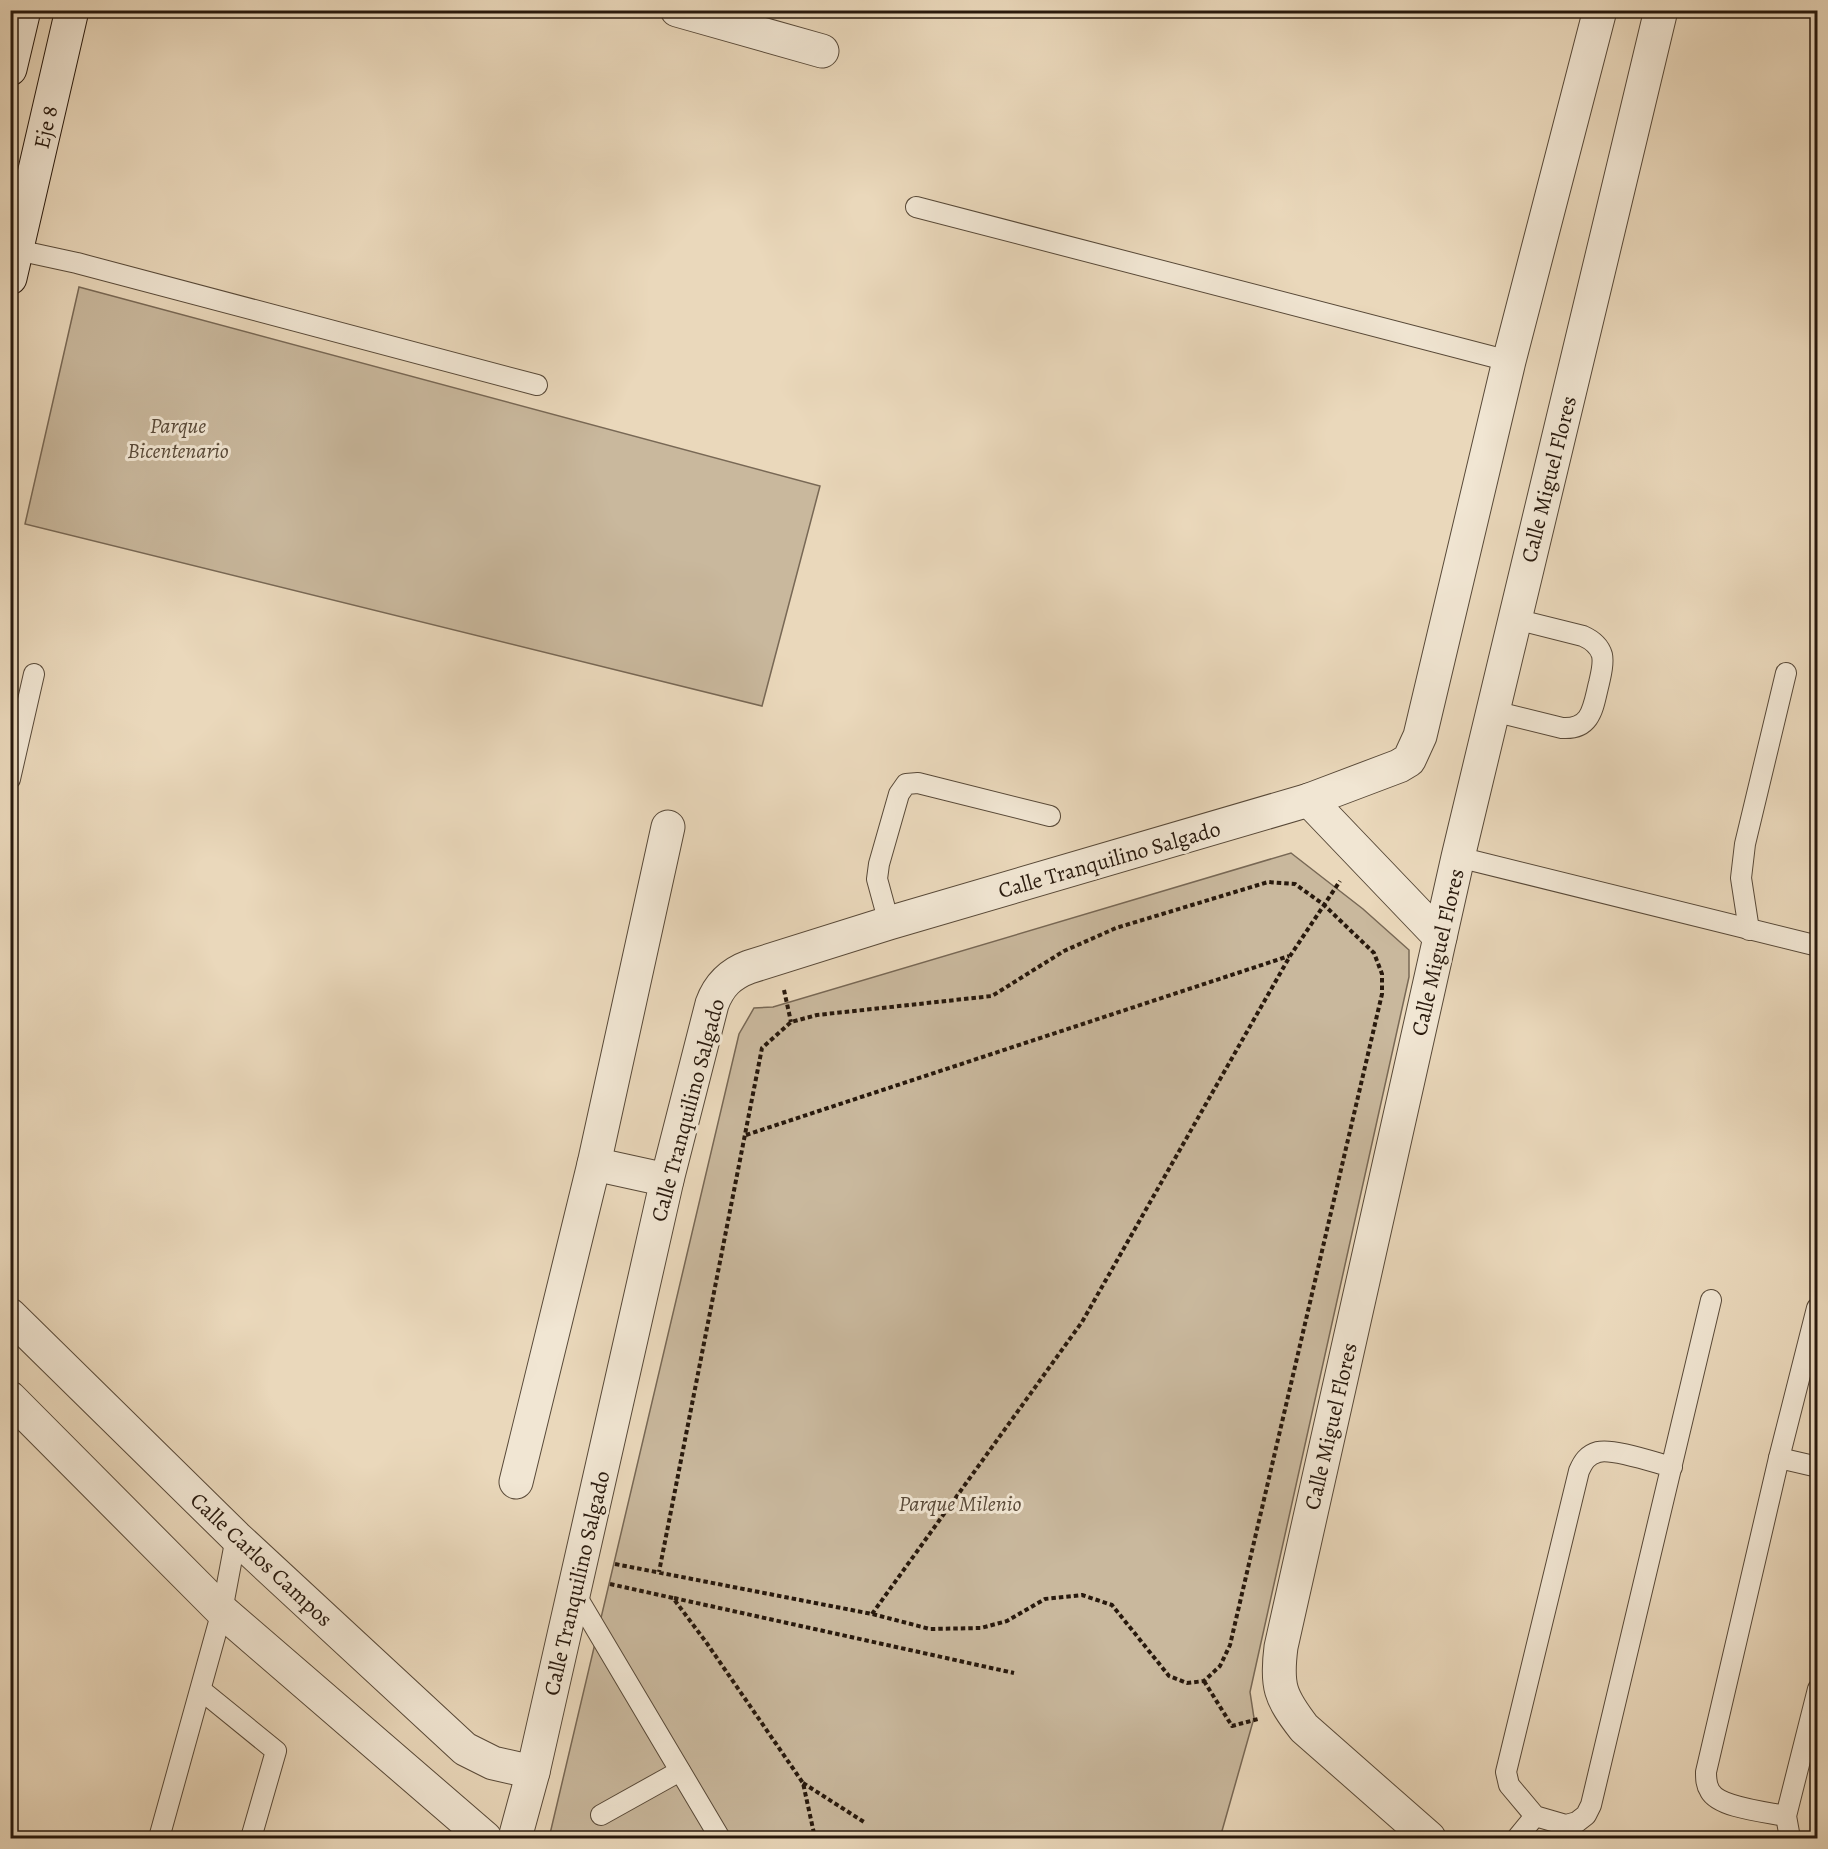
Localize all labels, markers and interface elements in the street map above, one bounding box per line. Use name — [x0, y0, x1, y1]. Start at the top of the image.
street label: Eje 8 — [26, 103, 65, 152]
street label: Calle Miguel Flores — [1514, 393, 1584, 566]
park label: Parque Bicentenario — [127, 411, 229, 466]
street label: Calle Tranquilino Salgado — [995, 814, 1224, 906]
street label: Calle Miguel Flores — [1404, 866, 1472, 1039]
street label: Calle Tranquilino Salgado — [644, 995, 732, 1225]
street label: Calle Miguel Flores — [1297, 1340, 1365, 1513]
street label: Calle Tranquilino Salgado — [537, 1468, 617, 1699]
street label: Calle Carlos Campos — [184, 1486, 339, 1634]
park label: Parque Milenio — [899, 1489, 1021, 1519]

